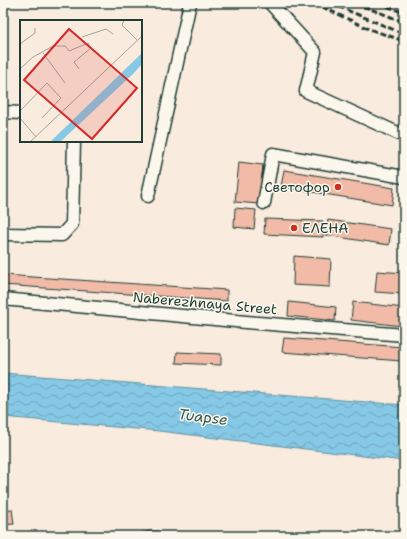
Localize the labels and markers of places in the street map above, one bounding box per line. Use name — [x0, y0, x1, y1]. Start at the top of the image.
place label: Светофор — [264, 178, 330, 196]
marker: Светофор — [333, 182, 343, 192]
place label: ЕЛЕНА — [302, 219, 348, 237]
marker: ЕЛЕНА — [289, 223, 299, 233]

